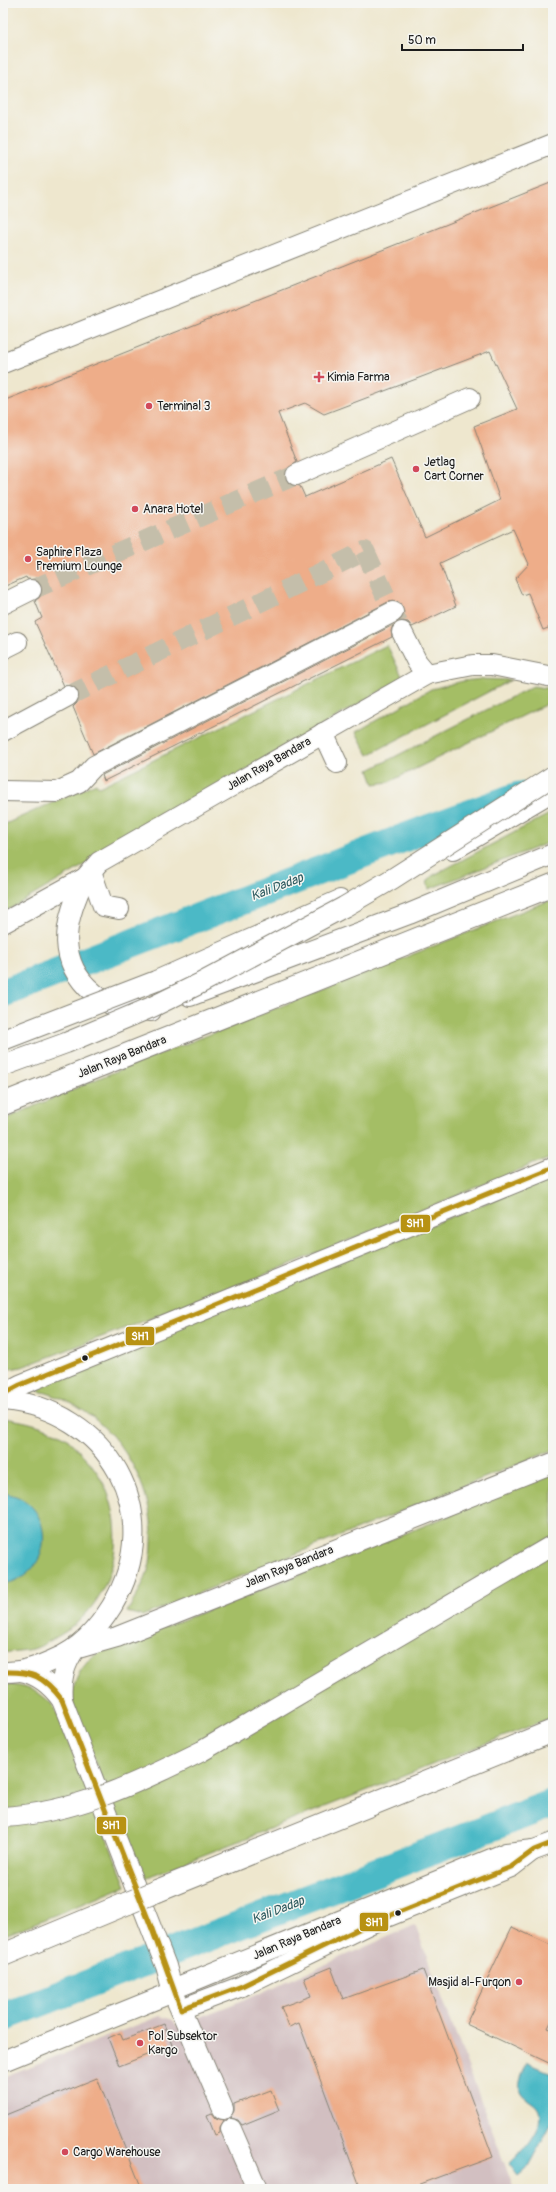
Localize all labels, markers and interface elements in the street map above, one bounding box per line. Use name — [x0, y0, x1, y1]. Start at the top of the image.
scale bar — [402, 26, 523, 52]
text: 50 m — [408, 33, 436, 48]
place label: Kimia Farma — [327, 370, 390, 385]
marker: Kimia Farma — [314, 372, 324, 382]
place label: Terminal 3 — [157, 399, 211, 414]
marker: Terminal 3 — [144, 401, 154, 411]
place label: Jetlag Cart Corner — [424, 455, 485, 484]
marker: Jetlag Cart Corner — [411, 464, 421, 474]
place label: Anara Hotel — [143, 502, 203, 517]
marker: Anara Hotel — [130, 504, 140, 514]
place label: Saphire Plaza Premium Lounge — [36, 545, 122, 574]
marker: Saphire Plaza Premium Lounge — [23, 554, 33, 564]
street label: Jalan Raya Bandara — [224, 734, 314, 794]
water label: Kali Dadap — [249, 869, 306, 904]
street label: Jalan Raya Bandara — [75, 1032, 169, 1082]
line badge: SH1 — [400, 1214, 431, 1233]
text: SH1 — [406, 1217, 424, 1230]
line badge: SH1 — [125, 1326, 155, 1346]
text: SH1 — [131, 1330, 149, 1343]
unlabelled marker — [80, 1353, 90, 1363]
street label: Jalan Raya Bandara — [242, 1542, 336, 1592]
line badge: SH1 — [96, 1816, 127, 1835]
text: SH1 — [102, 1819, 120, 1832]
water label: Kali Dadap — [250, 1892, 307, 1927]
unlabelled marker — [393, 1908, 403, 1918]
street label: Jalan Raya Bandara — [250, 1912, 344, 1963]
line badge: SH1 — [359, 1912, 389, 1932]
text: SH1 — [365, 1916, 383, 1929]
place label: Masjid al-Furqon — [428, 1975, 511, 1990]
marker: Masjid al-Furqon — [514, 1977, 524, 1987]
place label: Pol Subsektor Kargo — [148, 2029, 218, 2058]
marker: Pol Subsektor Kargo — [135, 2038, 145, 2048]
place label: Cargo Warehouse — [73, 2145, 161, 2160]
marker: Cargo Warehouse — [60, 2147, 70, 2157]

